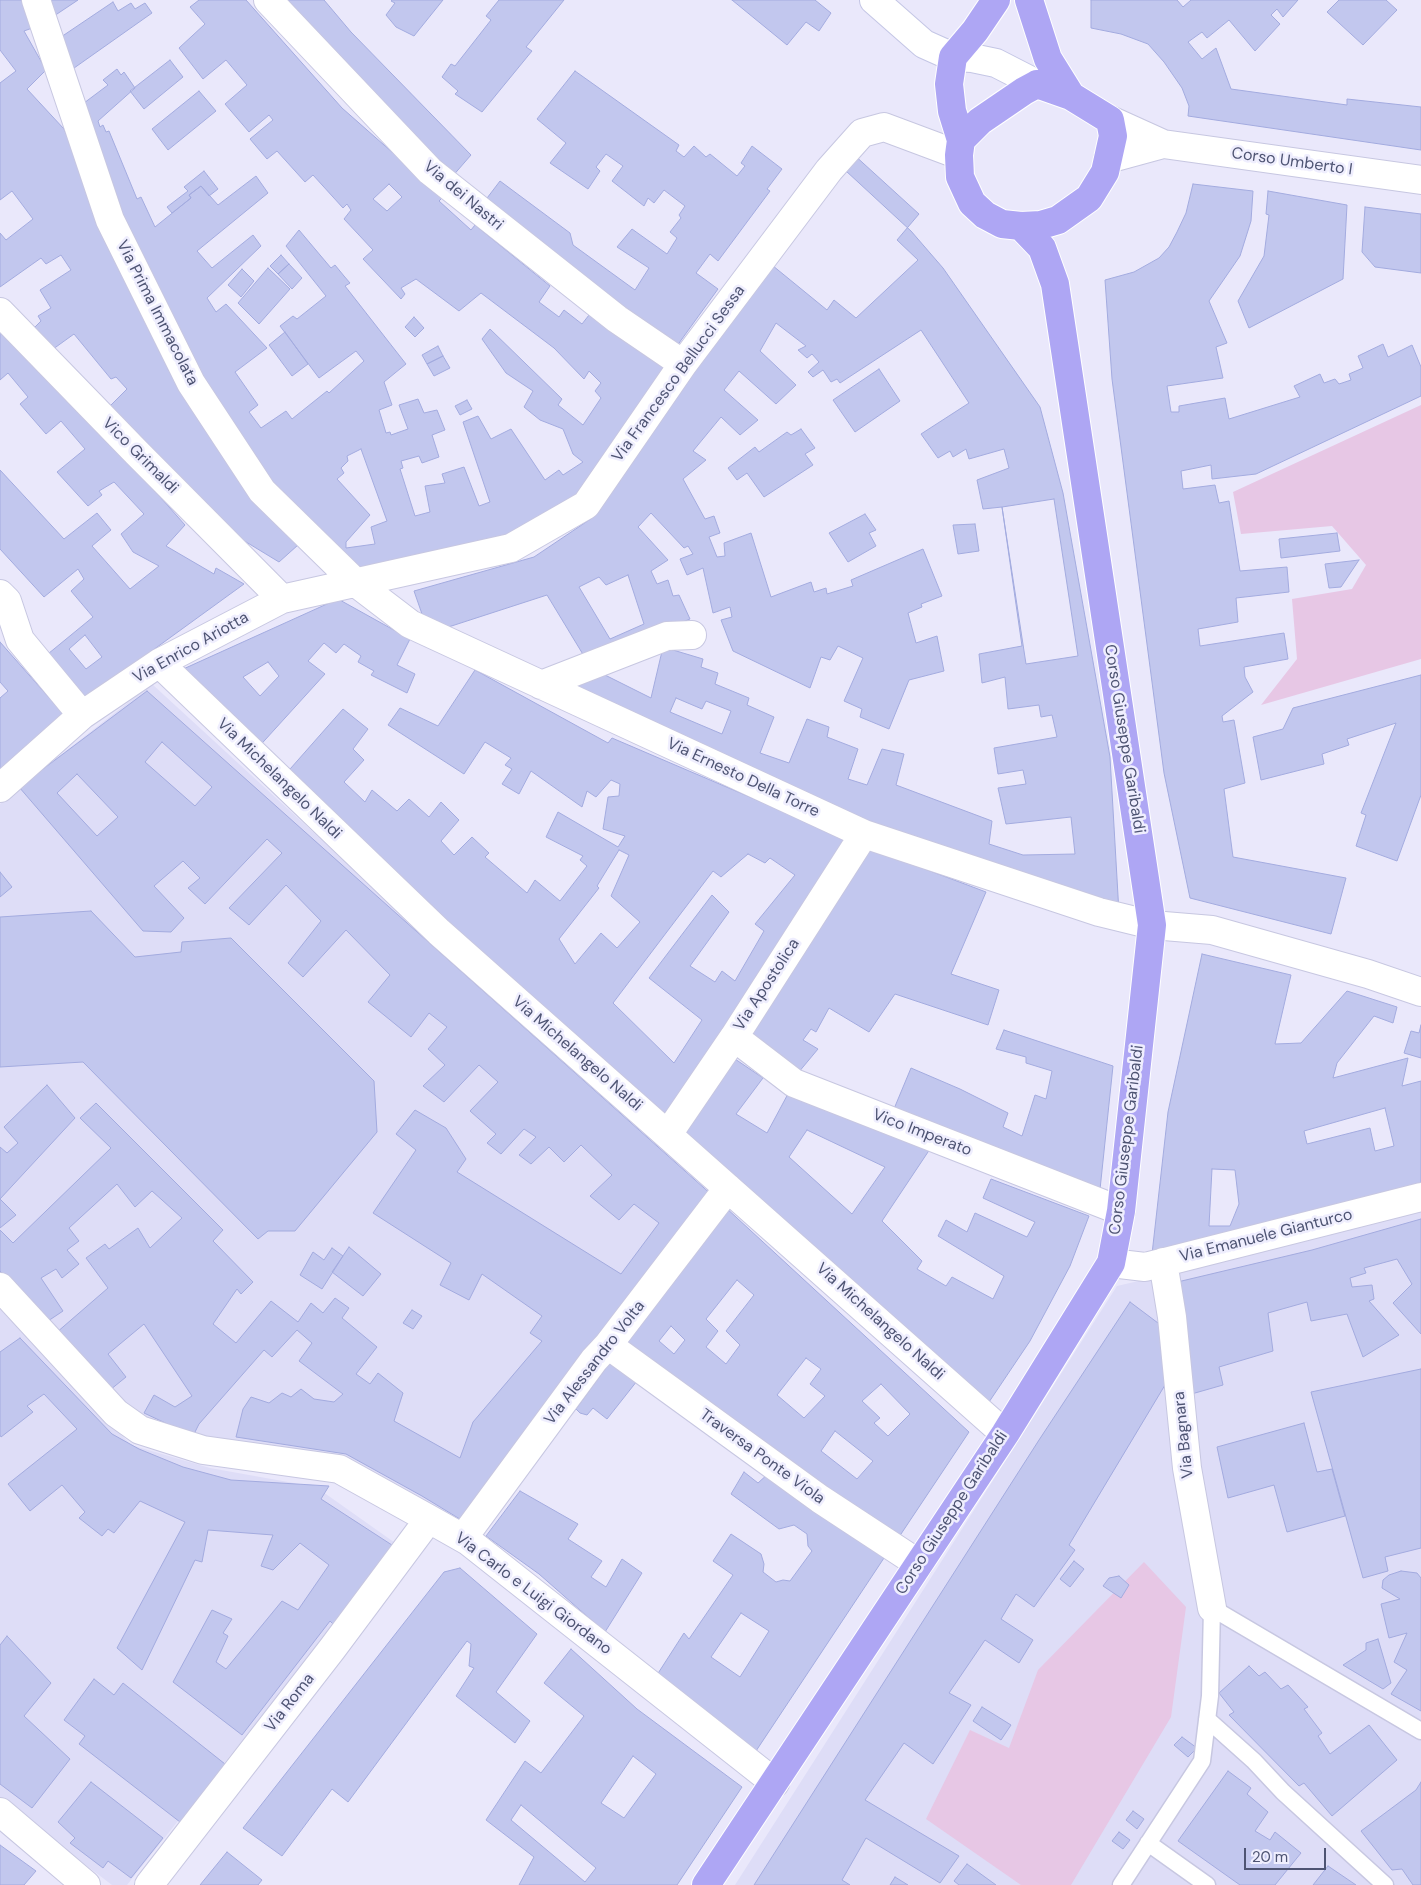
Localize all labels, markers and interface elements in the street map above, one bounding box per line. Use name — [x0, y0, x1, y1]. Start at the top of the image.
street label: Corso Umberto I — [1230, 144, 1354, 180]
street label: Via dei Nastri — [419, 157, 507, 235]
street label: Via Prima Immacolata — [112, 237, 202, 389]
street label: Via Francesco Bellucci Sessa — [608, 282, 750, 466]
street label: Vico Grimaldi — [98, 414, 182, 498]
street label: Via Enrico Ariotta — [130, 608, 252, 688]
street label: Corso Giuseppe Garibaldi — [1100, 643, 1148, 835]
street label: Via Michelangelo Naldi — [213, 714, 345, 844]
street label: Via Ernesto Della Torre — [664, 734, 822, 822]
street label: Via Apostolica — [730, 935, 804, 1035]
street label: Via Michelangelo Naldi — [508, 992, 646, 1116]
street label: Corso Giuseppe Garibaldi — [1106, 1044, 1148, 1236]
street label: Vico Imperato — [870, 1105, 974, 1161]
street label: Via Emanuele Gianturco — [1178, 1205, 1354, 1267]
street label: Via Michelangelo Naldi — [812, 1259, 948, 1385]
street label: Via Alessandro Volta — [541, 1297, 649, 1429]
street label: Via Bagnara — [1170, 1391, 1198, 1479]
street label: Traversa Ponte Viola — [696, 1405, 828, 1509]
street label: Corso Giuseppe Garibaldi — [892, 1428, 1012, 1598]
street label: Via Carlo e Luigi Giordano — [451, 1529, 615, 1659]
street label: Via Roma — [261, 1670, 319, 1736]
scale bar — [1246, 1838, 1328, 1870]
text: 20 m — [1252, 1847, 1288, 1867]

